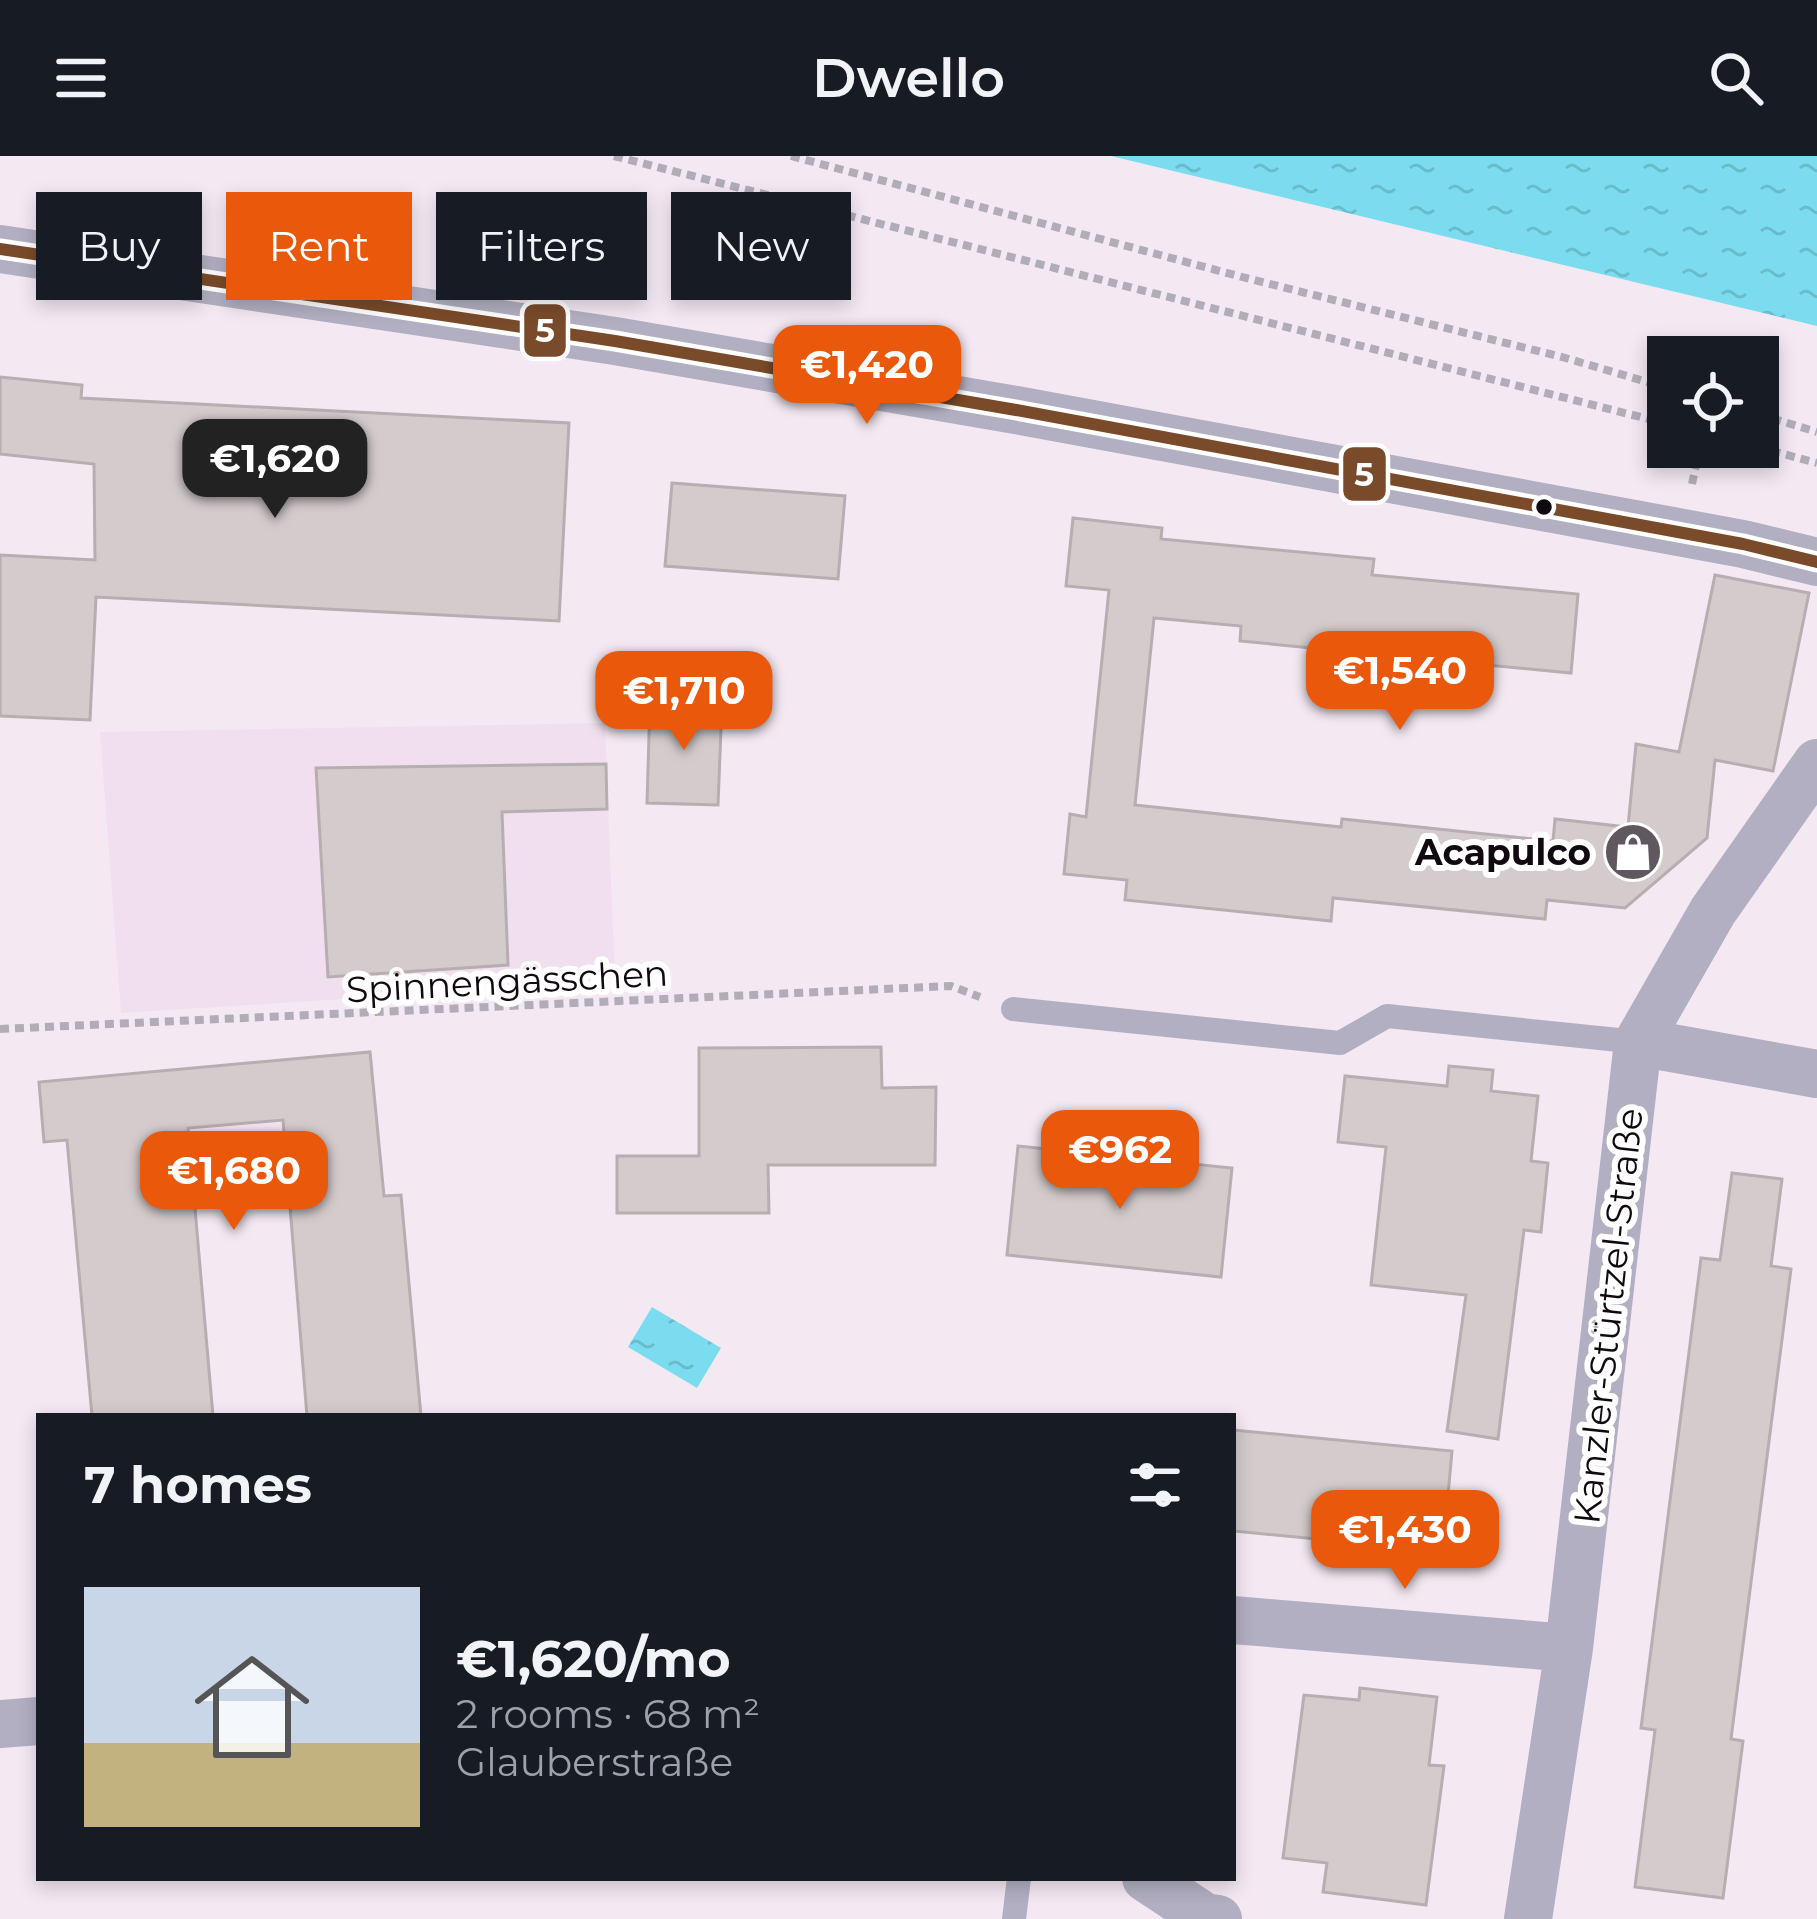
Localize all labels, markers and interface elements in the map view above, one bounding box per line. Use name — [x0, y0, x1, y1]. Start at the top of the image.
icon: menu — [48, 45, 114, 111]
text: Dwello — [812, 45, 1005, 111]
icon: search — [1703, 45, 1769, 111]
chip: Buy — [36, 192, 202, 300]
chip: Rent — [226, 192, 412, 300]
chip: Filters — [436, 192, 647, 300]
chip: New — [671, 192, 851, 300]
line badge: 5 — [522, 302, 568, 359]
text: 5 — [535, 310, 555, 350]
pin: €1,420 — [769, 325, 965, 427]
map controls — [1647, 336, 1779, 468]
button: locate — [1647, 336, 1779, 468]
text: €1,420 — [800, 340, 934, 388]
pin: €1,620 — [177, 419, 373, 521]
text: €1,620 — [209, 434, 341, 482]
line badge: 5 — [1341, 445, 1388, 503]
text: 5 — [1354, 454, 1374, 494]
unlabelled marker — [1533, 496, 1555, 518]
pin: €1,540 — [1302, 631, 1498, 733]
text: €1,540 — [1333, 646, 1467, 694]
pin: €1,710 — [586, 651, 782, 753]
text: €1,710 — [622, 666, 746, 714]
shop icon: Acapulco — [1602, 821, 1664, 883]
place label: Acapulco — [1414, 830, 1591, 874]
street label: Spinnengässchen — [345, 951, 669, 1011]
street label: Kanzler-Stürtzel-Straße — [1564, 1106, 1652, 1526]
pin: €962 — [1049, 1110, 1191, 1212]
text: €962 — [1068, 1125, 1172, 1173]
pin: €1,680 — [136, 1131, 332, 1233]
text: €1,680 — [167, 1146, 301, 1194]
icon: filters — [1122, 1452, 1188, 1518]
text: 7 homes — [84, 1454, 312, 1516]
pin: €1,430 — [1307, 1490, 1503, 1592]
text: €1,430 — [1338, 1505, 1472, 1553]
text: €1,620/mo — [456, 1628, 731, 1690]
icon: home — [180, 1635, 324, 1779]
text: 2 rooms · 68 m² — [456, 1690, 760, 1738]
text: Glauberstraße — [456, 1738, 733, 1786]

